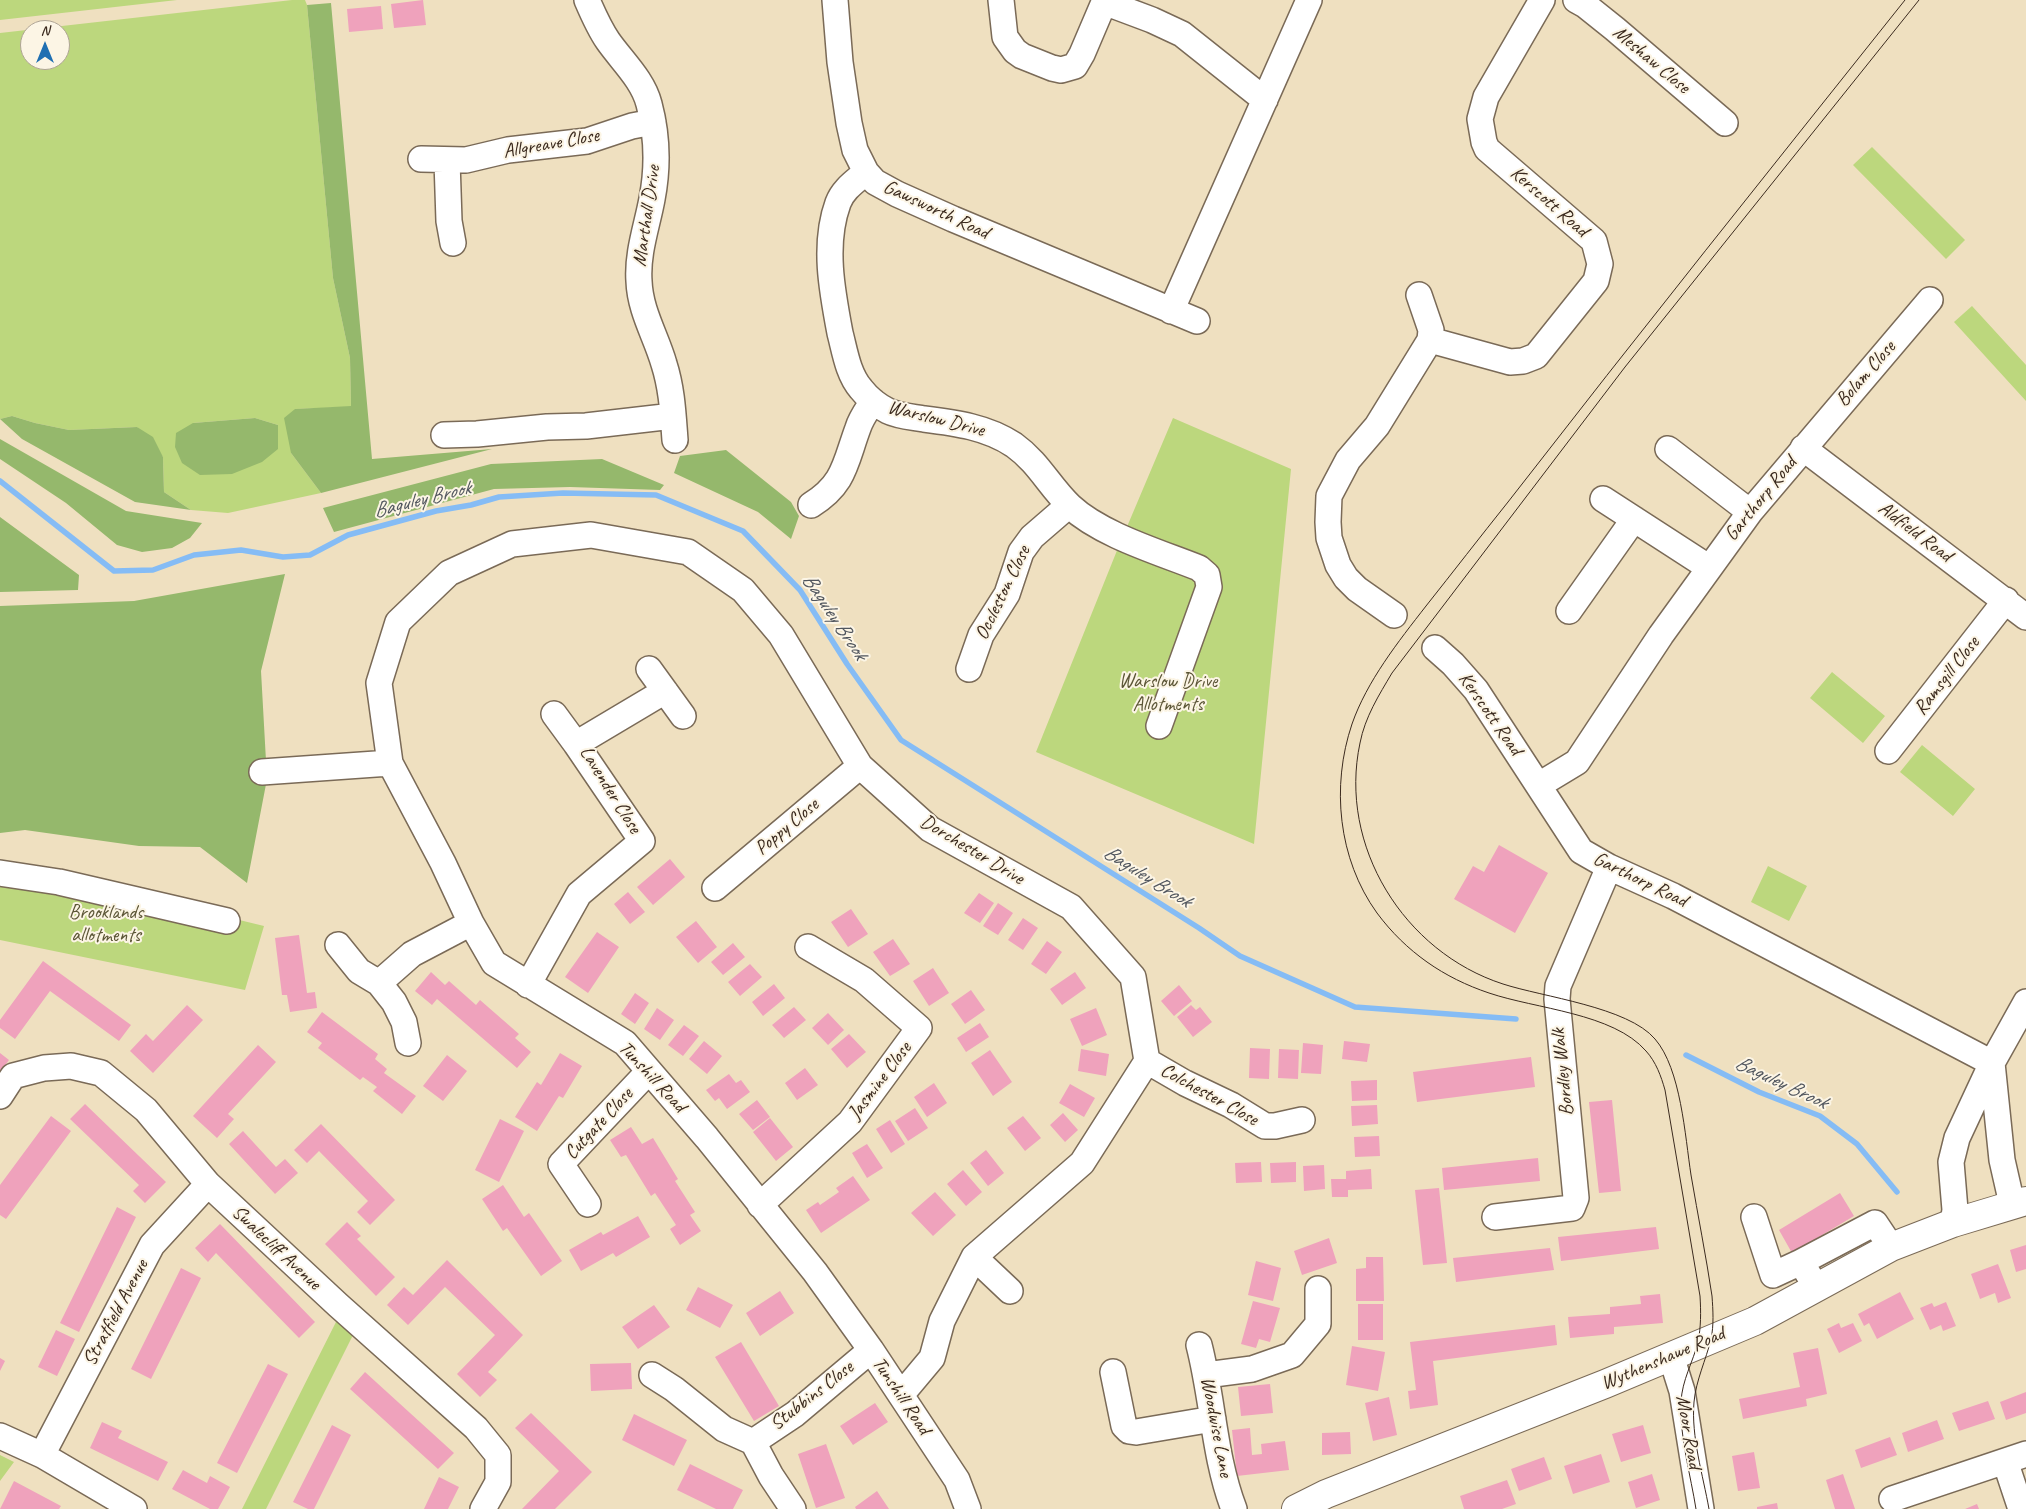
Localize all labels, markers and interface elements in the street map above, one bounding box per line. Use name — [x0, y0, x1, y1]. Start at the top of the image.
north arrow — [20, 20, 70, 70]
street label: Meshaw Close — [1608, 21, 1694, 99]
text: N — [41, 22, 49, 39]
street label: Allgreave Close — [501, 124, 601, 164]
street label: Kerscott Road — [1505, 162, 1593, 242]
street label: Marthall Drive — [628, 164, 666, 268]
street label: Gawsworth Road — [879, 175, 993, 245]
street label: Bolam Close — [1831, 336, 1901, 412]
street label: Warslow Drive — [885, 395, 987, 443]
street label: Garthorp Road — [1720, 452, 1802, 546]
water label: Baguley Brook — [371, 476, 473, 524]
street label: Aldfield Road — [1873, 496, 1957, 568]
street label: Occleston Close — [970, 542, 1036, 644]
water label: Baguley Brook — [796, 569, 872, 665]
street label: Ramsgill Close — [1909, 632, 1985, 720]
street label: Kerscott Road — [1453, 668, 1527, 760]
park label: Warslow Drive Allotments — [1119, 670, 1217, 717]
street label: Lavender Close — [574, 742, 646, 838]
street label: Poppy Close — [750, 793, 824, 861]
street label: Dorchester Drive — [916, 810, 1028, 890]
water label: Baguley Brook — [1098, 840, 1196, 914]
street label: Garthorp Road — [1589, 847, 1691, 913]
park label: Brooklands allotments — [69, 901, 143, 948]
street label: Bordley Walk — [1546, 1027, 1580, 1117]
street label: Tunshill Road — [613, 1036, 691, 1118]
street label: Jasmine Close — [843, 1037, 917, 1125]
water label: Baguley Brook — [1731, 1051, 1831, 1115]
street label: Colchester Close — [1156, 1058, 1262, 1132]
street label: Cutgate Close — [560, 1083, 638, 1165]
street label: Swalecliff Avenue — [226, 1201, 326, 1295]
street label: Stratfield Avenue — [78, 1256, 154, 1370]
street label: Wythenshawe Road — [1598, 1322, 1728, 1396]
street label: Tunshill Road — [866, 1353, 936, 1439]
street label: Stubbins Close — [766, 1356, 858, 1436]
street label: Woodwise Lane — [1195, 1375, 1237, 1479]
street label: Moor Road — [1670, 1393, 1706, 1471]

